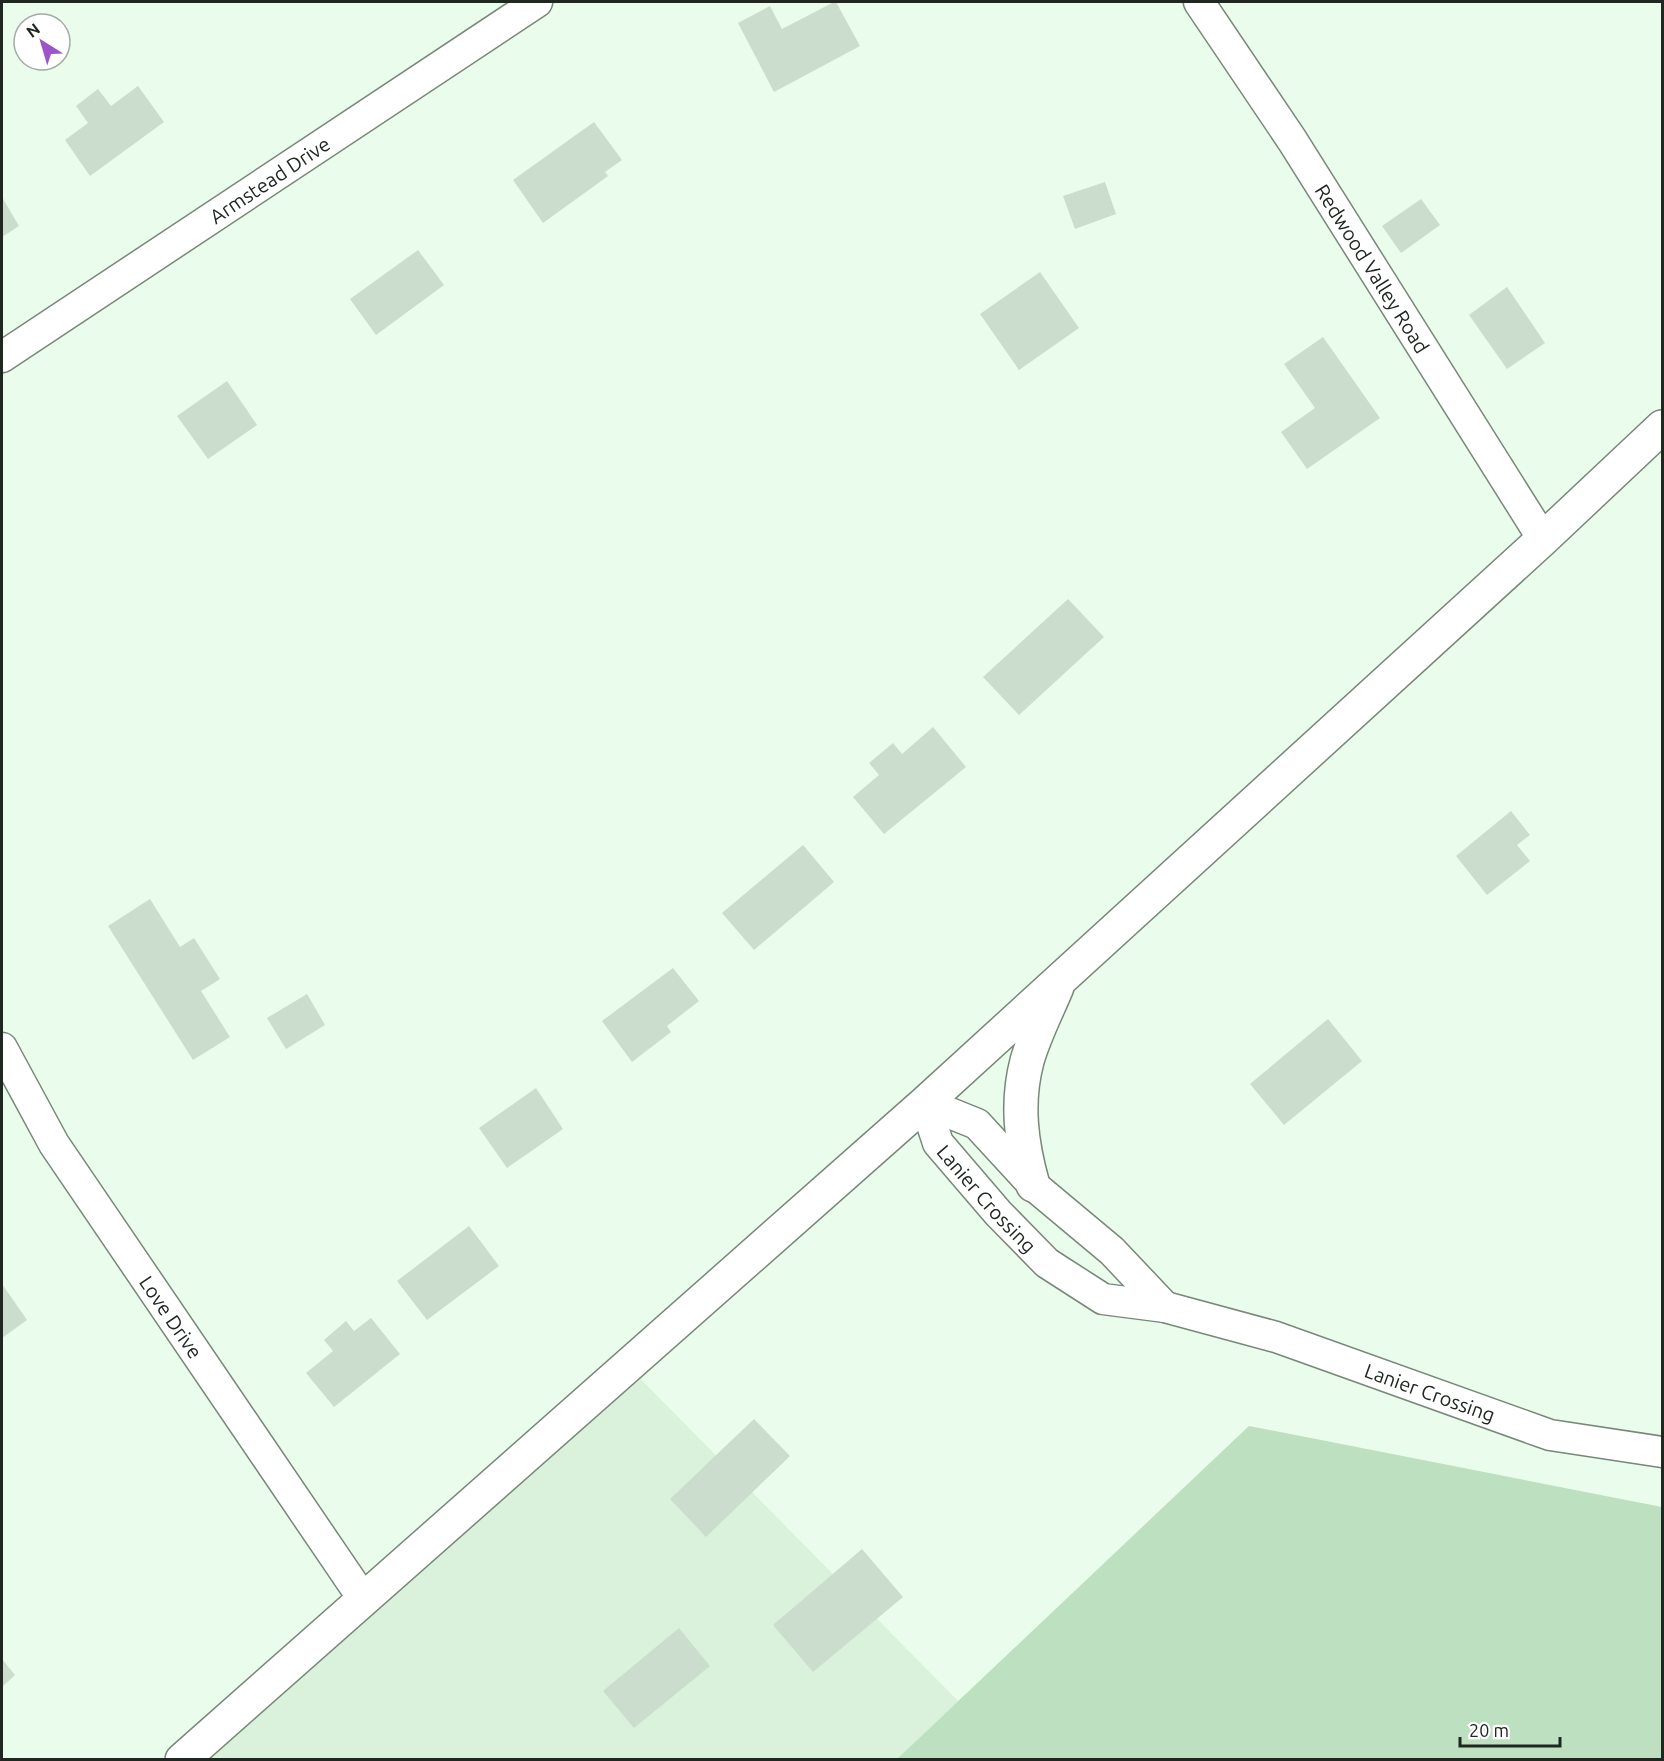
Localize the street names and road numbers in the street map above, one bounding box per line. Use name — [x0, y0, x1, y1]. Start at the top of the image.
street label: Armstead Drive — [205, 131, 334, 228]
street label: Redwood Valley Road — [1311, 180, 1434, 357]
street label: Lanier Crossing — [933, 1140, 1041, 1257]
street label: Love Drive — [135, 1271, 207, 1362]
street label: Lanier Crossing — [1362, 1358, 1498, 1426]

